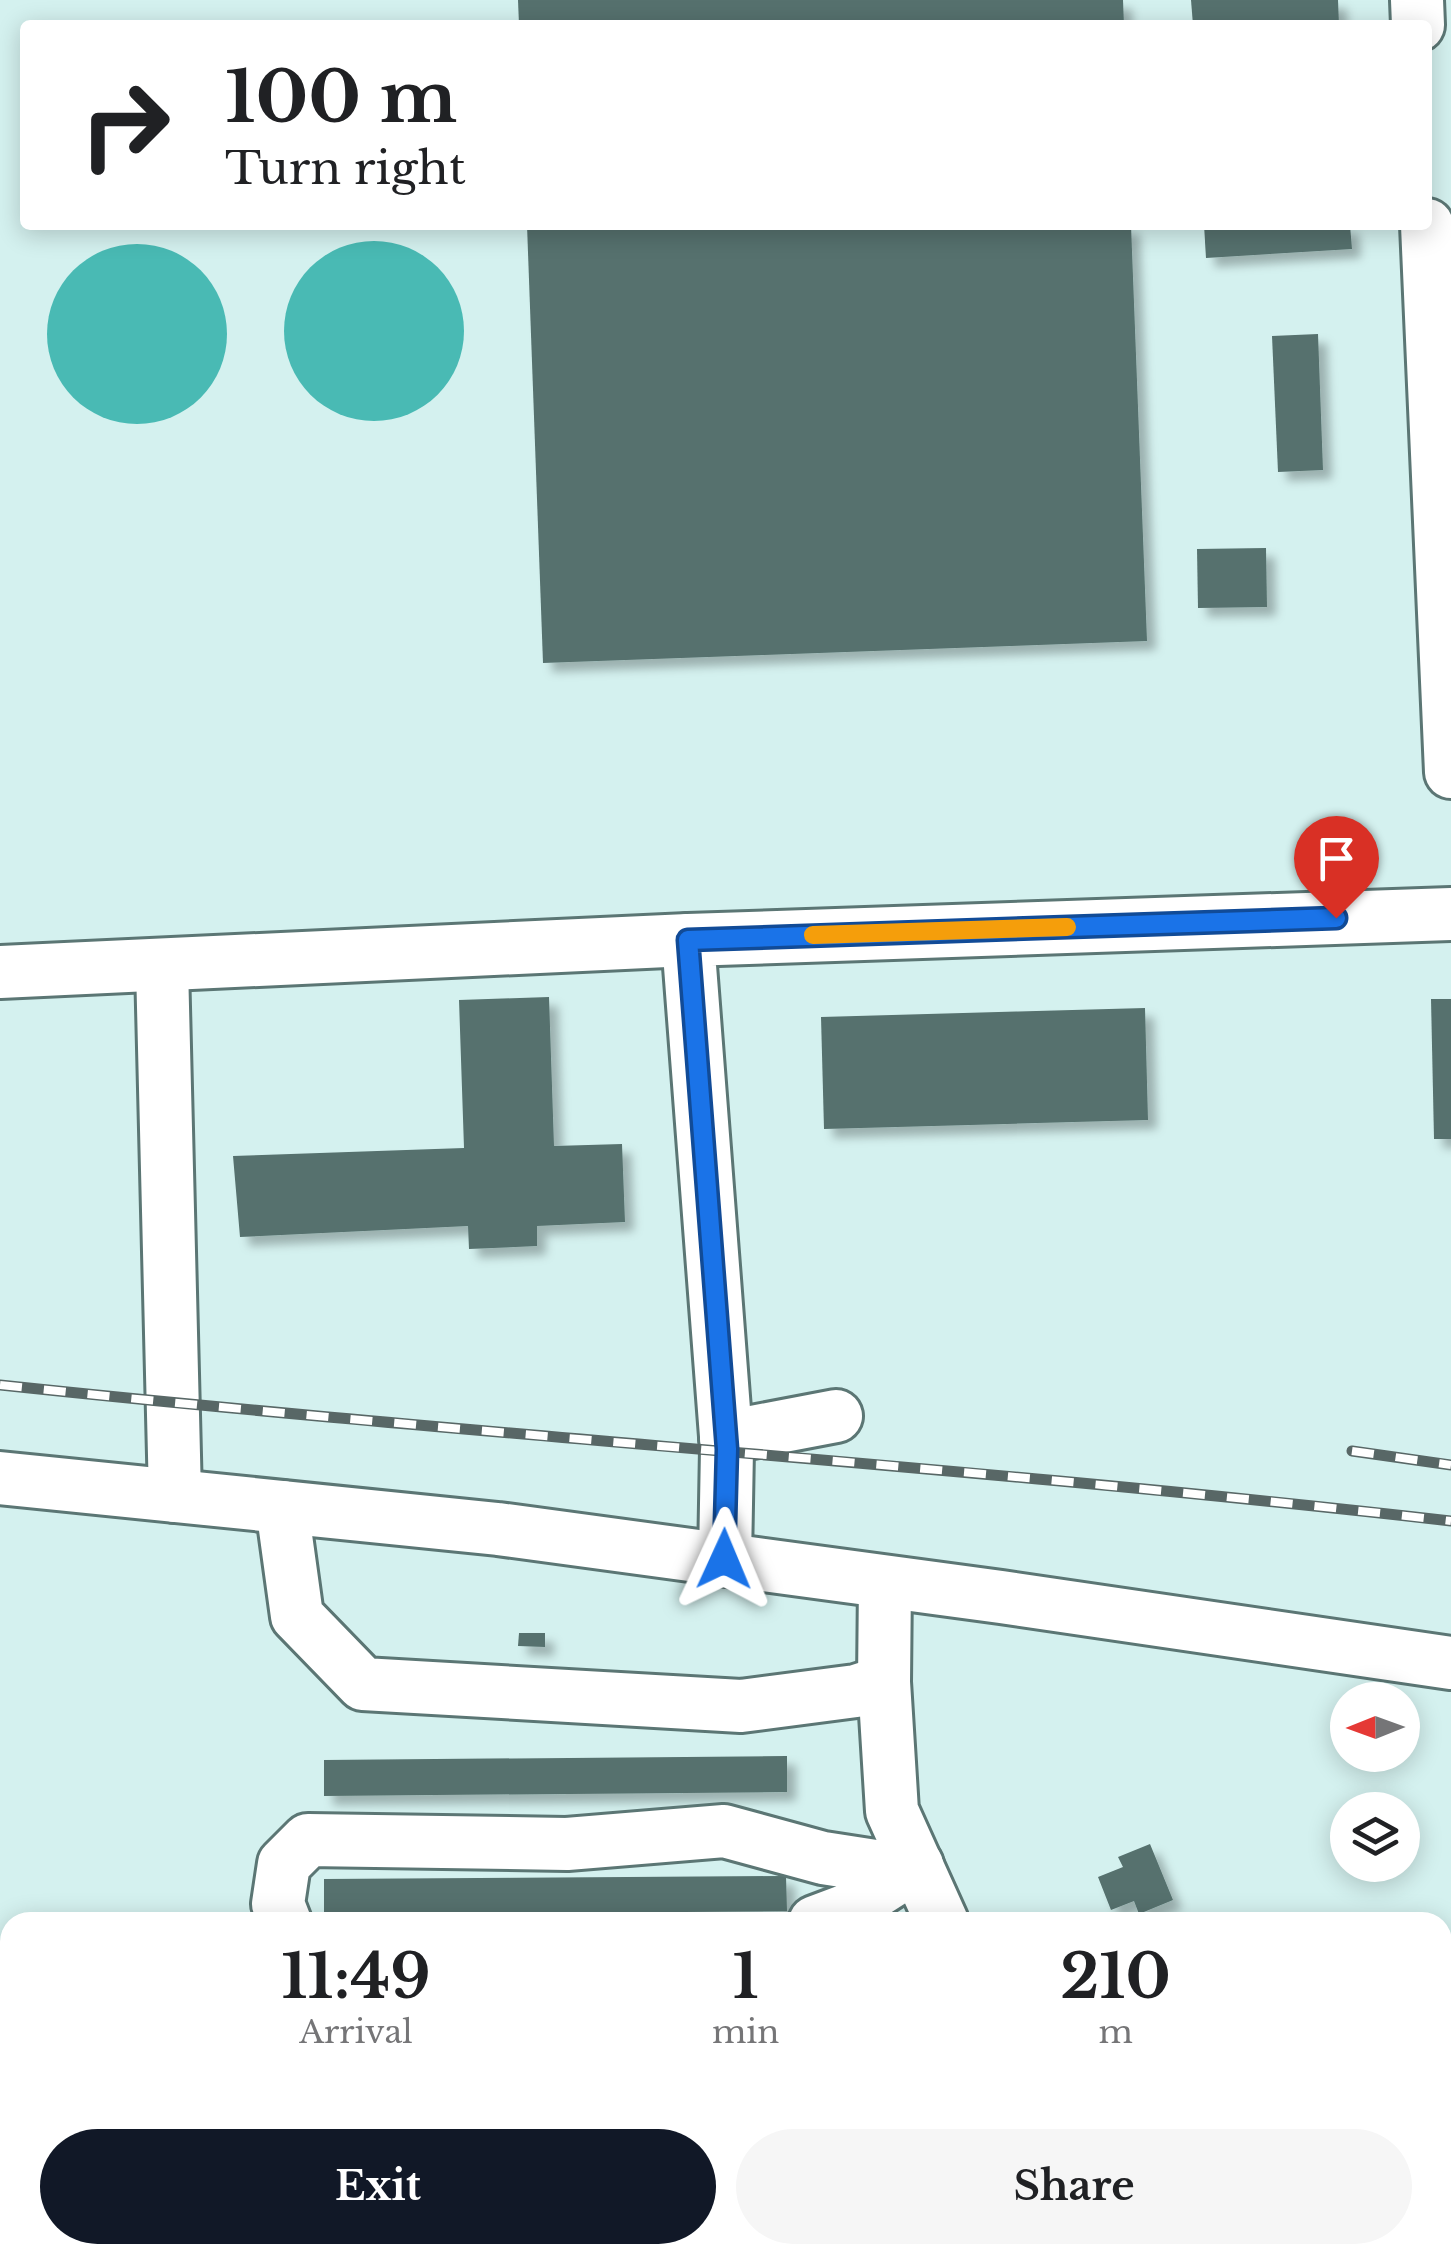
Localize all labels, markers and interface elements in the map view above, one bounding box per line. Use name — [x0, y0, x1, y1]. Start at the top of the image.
text: 100 m — [225, 54, 457, 141]
icon: right — [60, 60, 190, 190]
text: Turn right — [225, 140, 466, 196]
pin — [1294, 816, 1379, 919]
icon: arrive — [1309, 831, 1364, 886]
position arrow — [672, 1507, 776, 1611]
north arrow — [1330, 1682, 1420, 1772]
map controls — [1330, 1682, 1420, 1882]
button: layers — [1330, 1792, 1420, 1882]
text: 11:49 — [281, 1940, 431, 2014]
text: 1 — [732, 1940, 759, 2014]
text: 210 — [1060, 1940, 1171, 2014]
text: Arrival — [299, 2012, 413, 2052]
text: min — [712, 2012, 779, 2052]
text: m — [1098, 2012, 1133, 2052]
button: Exit — [40, 2129, 716, 2244]
button: Share — [736, 2129, 1412, 2244]

